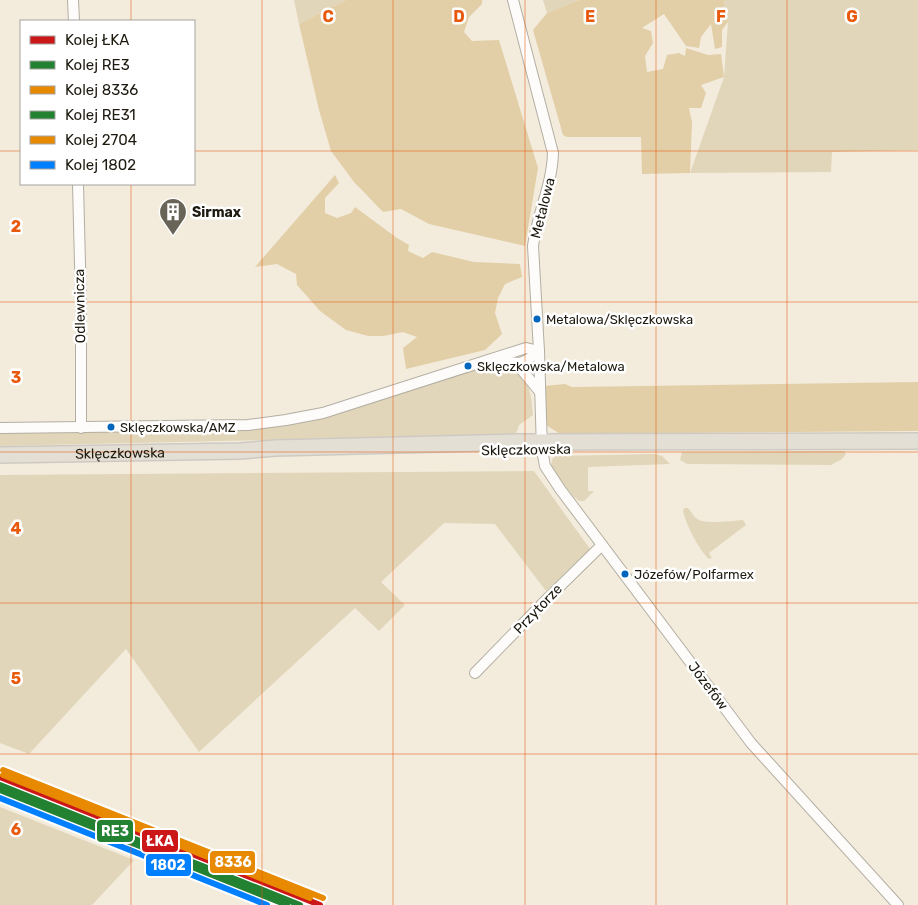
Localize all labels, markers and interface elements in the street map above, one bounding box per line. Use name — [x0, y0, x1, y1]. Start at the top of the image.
text: C — [322, 7, 334, 26]
text: D — [453, 7, 465, 26]
text: E — [585, 7, 595, 26]
text: F — [716, 7, 726, 26]
text: G — [846, 7, 858, 26]
legend — [20, 20, 195, 185]
text: Kolej ŁKA — [65, 31, 129, 49]
text: Kolej RE3 — [65, 56, 130, 74]
text: Kolej 8336 — [65, 81, 138, 99]
text: Kolej RE31 — [65, 106, 136, 124]
text: Kolej 2704 — [65, 131, 137, 149]
text: Kolej 1802 — [65, 156, 136, 174]
street label: Metalowa — [527, 176, 559, 240]
building icon: Sirmax — [158, 197, 188, 236]
place label: Sirmax — [192, 204, 242, 221]
text: 2 — [11, 217, 21, 236]
street label: Odlewnicza — [71, 269, 89, 343]
place label: Metalowa/Sklęczkowska — [546, 312, 693, 327]
marker: Metalowa/Sklęczkowska — [532, 314, 542, 324]
place label: Sklęczkowska/Metalowa — [477, 359, 625, 374]
marker: Sklęczkowska/Metalowa — [463, 361, 473, 371]
text: 3 — [11, 368, 21, 387]
place label: Sklęczkowska/AMZ — [120, 420, 236, 435]
marker: Sklęczkowska/AMZ — [106, 422, 116, 432]
street label: Sklęczkowska — [481, 441, 571, 459]
street label: Sklęczkowska — [75, 444, 165, 462]
text: 4 — [11, 519, 22, 538]
place label: Józefów/Polfarmex — [634, 567, 754, 582]
marker: Józefów/Polfarmex — [620, 569, 630, 579]
street label: Przytorze — [510, 580, 566, 638]
street label: Józefów — [684, 659, 732, 713]
text: 5 — [11, 669, 21, 688]
line badge: RE3 — [96, 819, 134, 843]
text: 6 — [11, 820, 21, 839]
text: RE3 — [101, 823, 129, 840]
line badge: ŁKA — [141, 829, 179, 853]
text: ŁKA — [146, 833, 174, 850]
line badge: 8336 — [209, 850, 256, 874]
line badge: 1802 — [145, 853, 192, 877]
text: 8336 — [214, 854, 252, 871]
text: 1802 — [150, 857, 186, 874]

